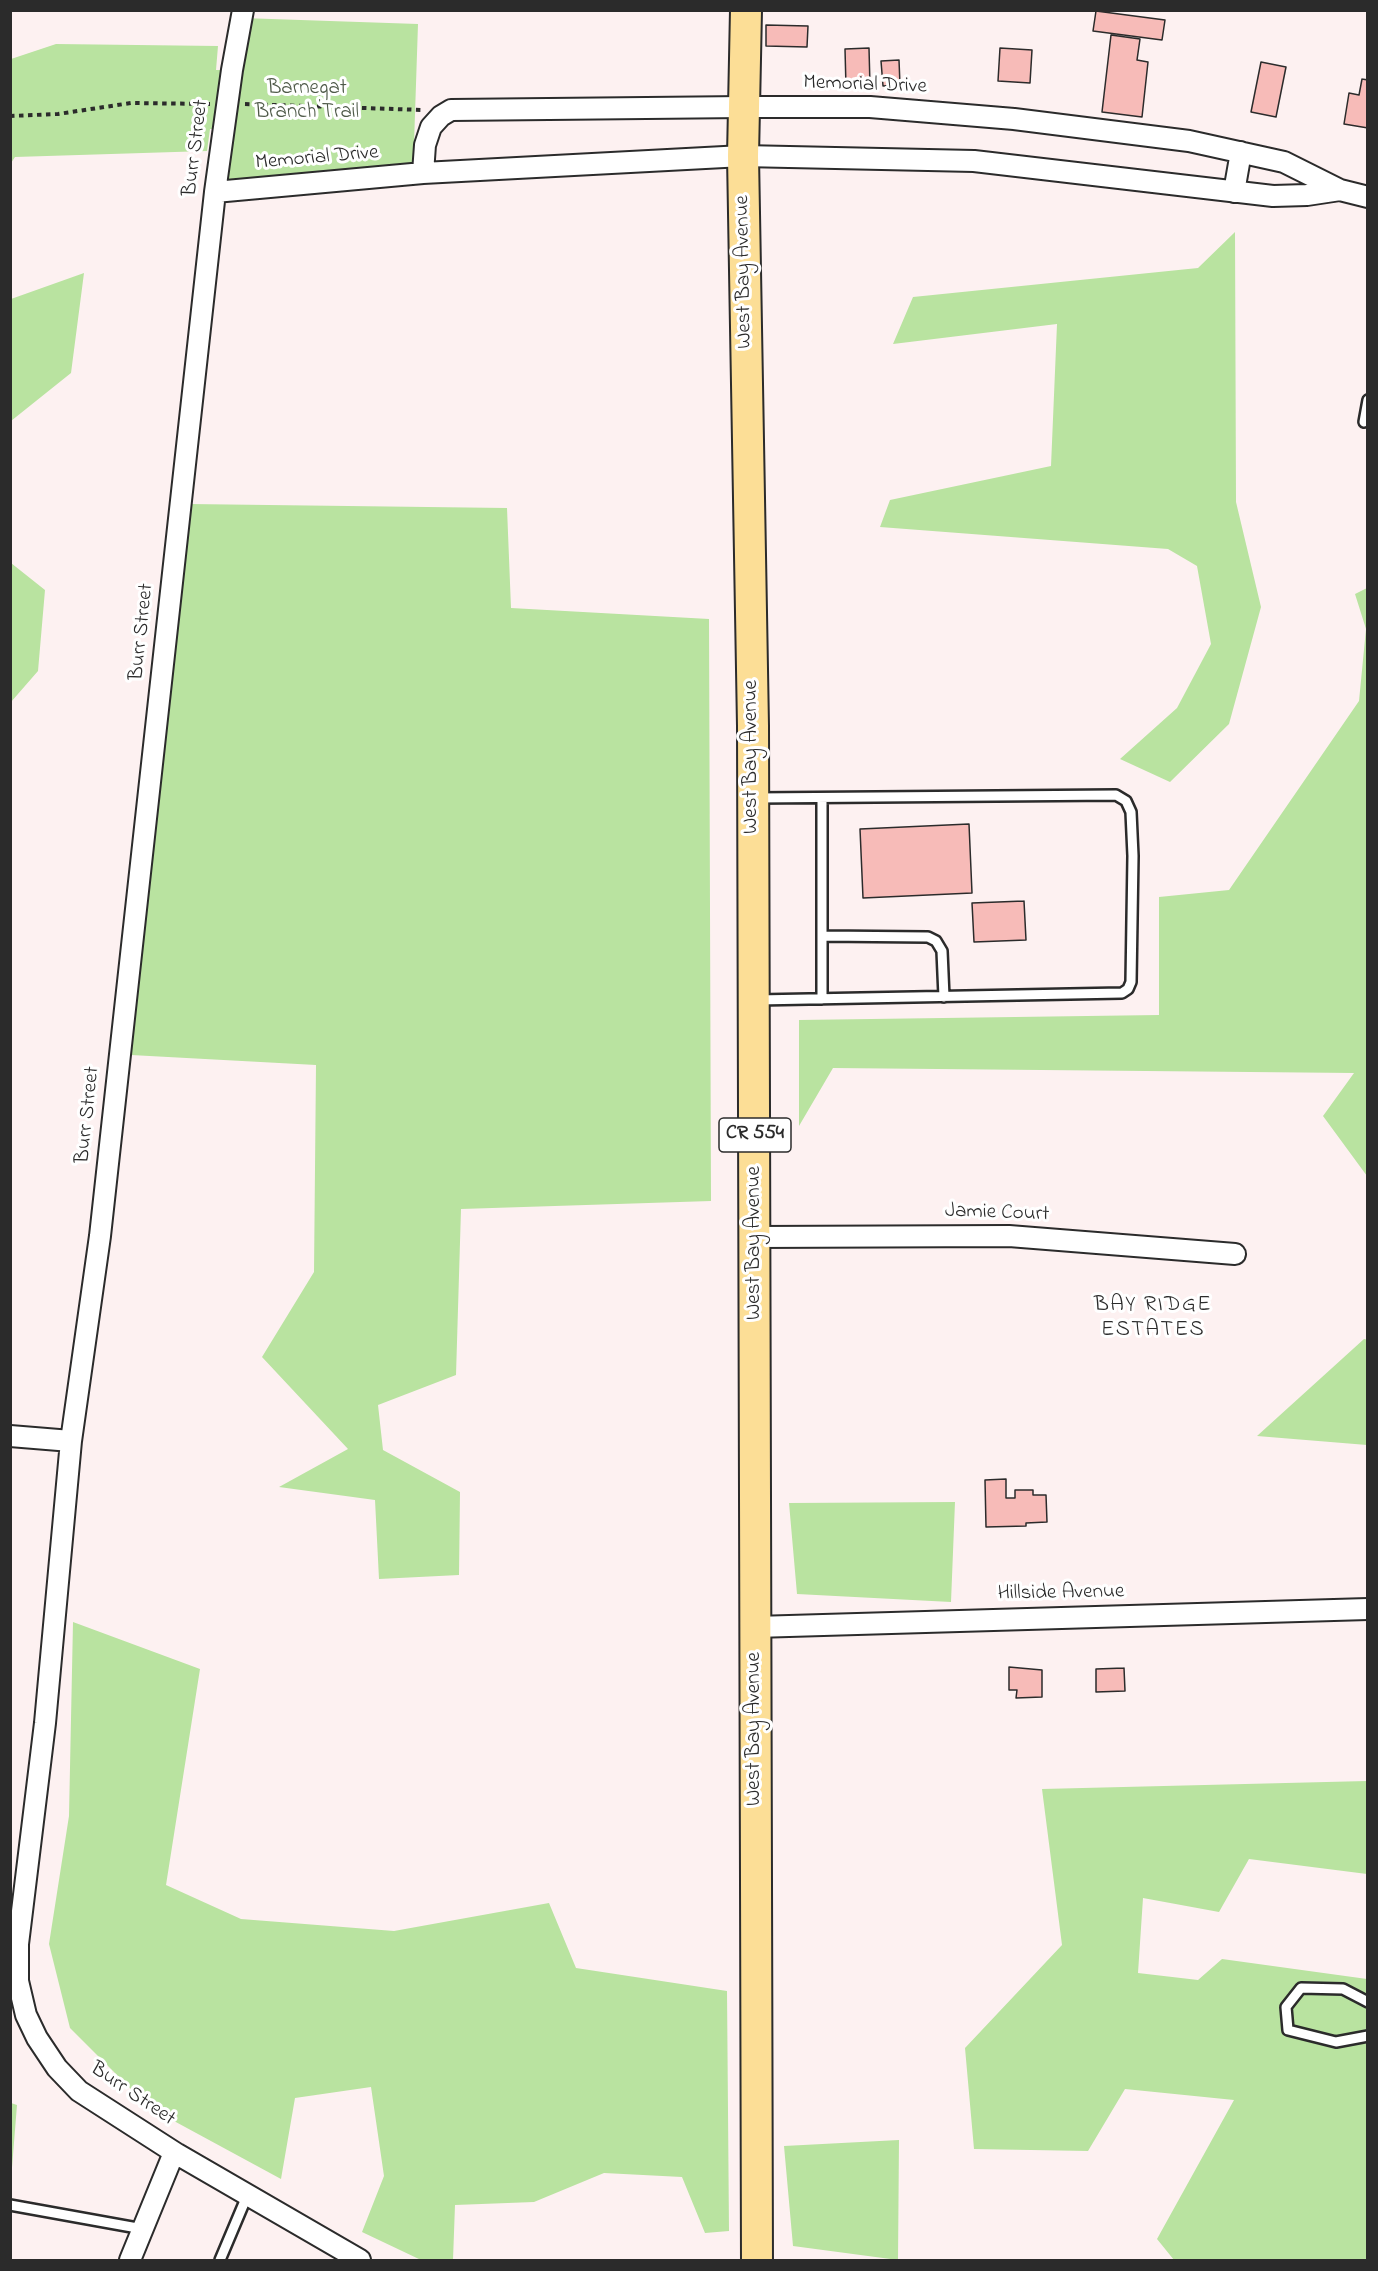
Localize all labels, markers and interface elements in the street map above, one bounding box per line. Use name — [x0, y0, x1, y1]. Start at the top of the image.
street label: Memorial Drive — [803, 71, 927, 101]
park label: Barnegat Branch Trail — [255, 77, 359, 127]
street label: Burr Street — [179, 98, 215, 198]
street label: Memorial Drive — [254, 141, 380, 177]
street label: West Bay Avenue — [731, 195, 759, 349]
street label: Burr Street — [125, 582, 161, 682]
street label: West Bay Avenue — [740, 680, 766, 834]
street label: Burr Street — [71, 1065, 107, 1165]
road number: CR 554 — [719, 1118, 791, 1152]
street label: West Bay Avenue — [743, 1166, 769, 1320]
street label: Jamie Court — [944, 1200, 1050, 1228]
district label: BAY RIDGE ESTATES — [1094, 1293, 1212, 1344]
street label: Hillside Avenue — [997, 1580, 1125, 1608]
street label: West Bay Avenue — [743, 1652, 769, 1806]
street label: Burr Street — [85, 2057, 179, 2133]

